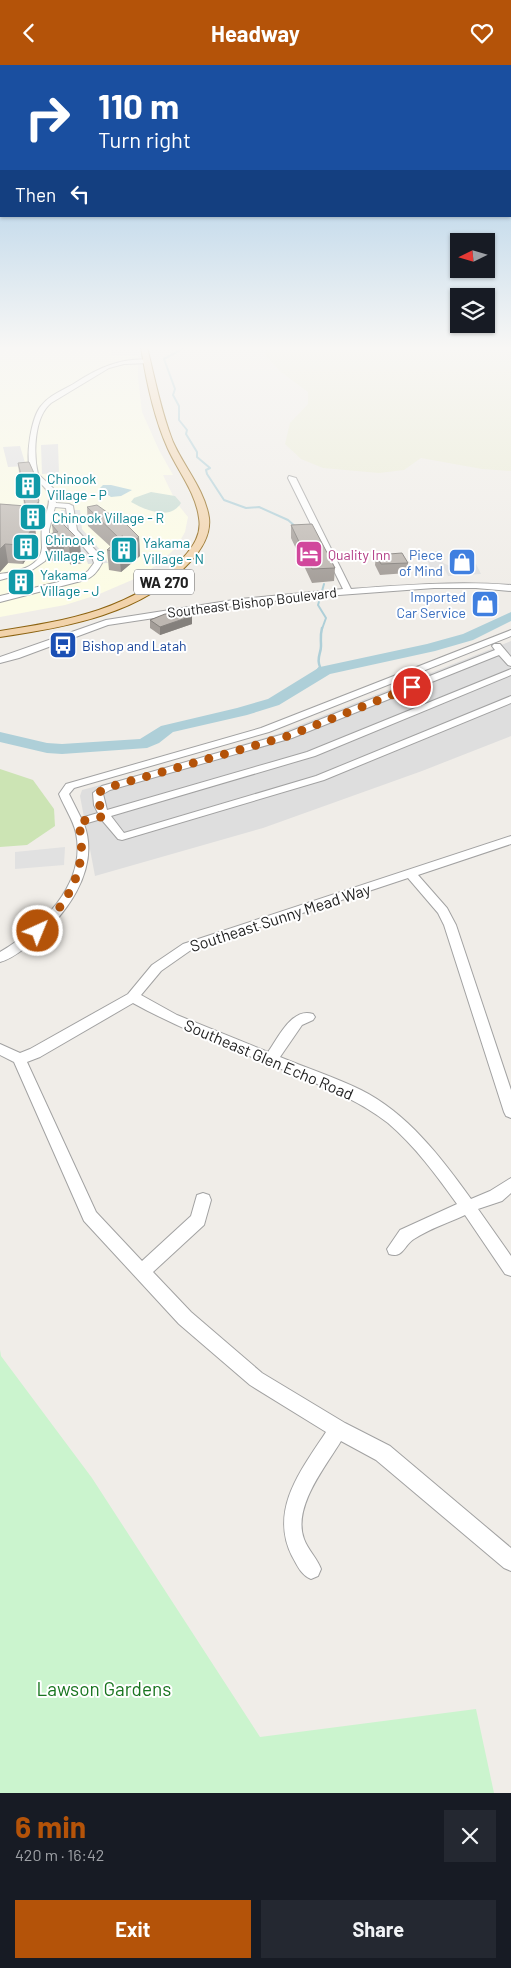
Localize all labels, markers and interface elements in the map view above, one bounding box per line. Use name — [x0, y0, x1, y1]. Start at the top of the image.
icon: back — [15, 19, 43, 47]
icon: heart — [468, 19, 496, 47]
text: Headway — [211, 20, 300, 46]
text: 110 m — [98, 84, 179, 126]
icon: right — [15, 85, 80, 150]
text: Turn right — [98, 126, 191, 152]
icon: left — [66, 180, 94, 208]
text: Then — [15, 183, 56, 206]
north arrow — [450, 233, 495, 277]
map controls — [450, 233, 495, 333]
button: layers — [450, 288, 495, 333]
place label: Chinook Village - P — [47, 470, 107, 503]
building icon: Chinook Village - P — [13, 471, 43, 501]
building icon: Chinook Village - R — [18, 502, 48, 532]
place label: Chinook Village - R — [52, 509, 164, 526]
place label: Chinook Village - S — [45, 531, 105, 564]
building icon: Chinook Village - S — [11, 532, 41, 562]
place label: Yakama Village - N — [143, 534, 204, 567]
building icon: Yakama Village - N — [109, 535, 139, 565]
hotel icon: Quality Inn — [294, 539, 324, 569]
place label: Quality Inn — [328, 546, 391, 563]
place label: Piece of Mind — [399, 546, 443, 579]
shop icon: Piece of Mind — [447, 547, 477, 577]
place label: Yakama Village - J — [40, 566, 100, 599]
building icon: Yakama Village - J — [6, 567, 36, 597]
road number: WA 270 — [134, 569, 194, 595]
street label: Southeast Bishop Boulevard — [166, 583, 338, 621]
place label: Imported Car Service — [397, 588, 466, 621]
shop icon: Imported Car Service — [470, 589, 500, 619]
bus stop icon: Bishop and Latah — [48, 630, 78, 660]
place label: Bishop and Latah — [82, 637, 187, 654]
pin — [391, 666, 433, 708]
icon: arrive — [398, 673, 426, 701]
street label: Southeast Sunny Mead Way — [187, 879, 373, 955]
position arrow — [11, 904, 63, 956]
street label: Southeast Glen Echo Road — [182, 1015, 356, 1103]
park label: Lawson Gardens — [37, 1677, 171, 1700]
text: 6 min — [15, 1808, 86, 1844]
button: close — [444, 1810, 496, 1862]
text: 420 m · 16:42 — [15, 1845, 104, 1864]
button: Exit — [15, 1900, 251, 1958]
button: Share — [261, 1900, 496, 1958]

